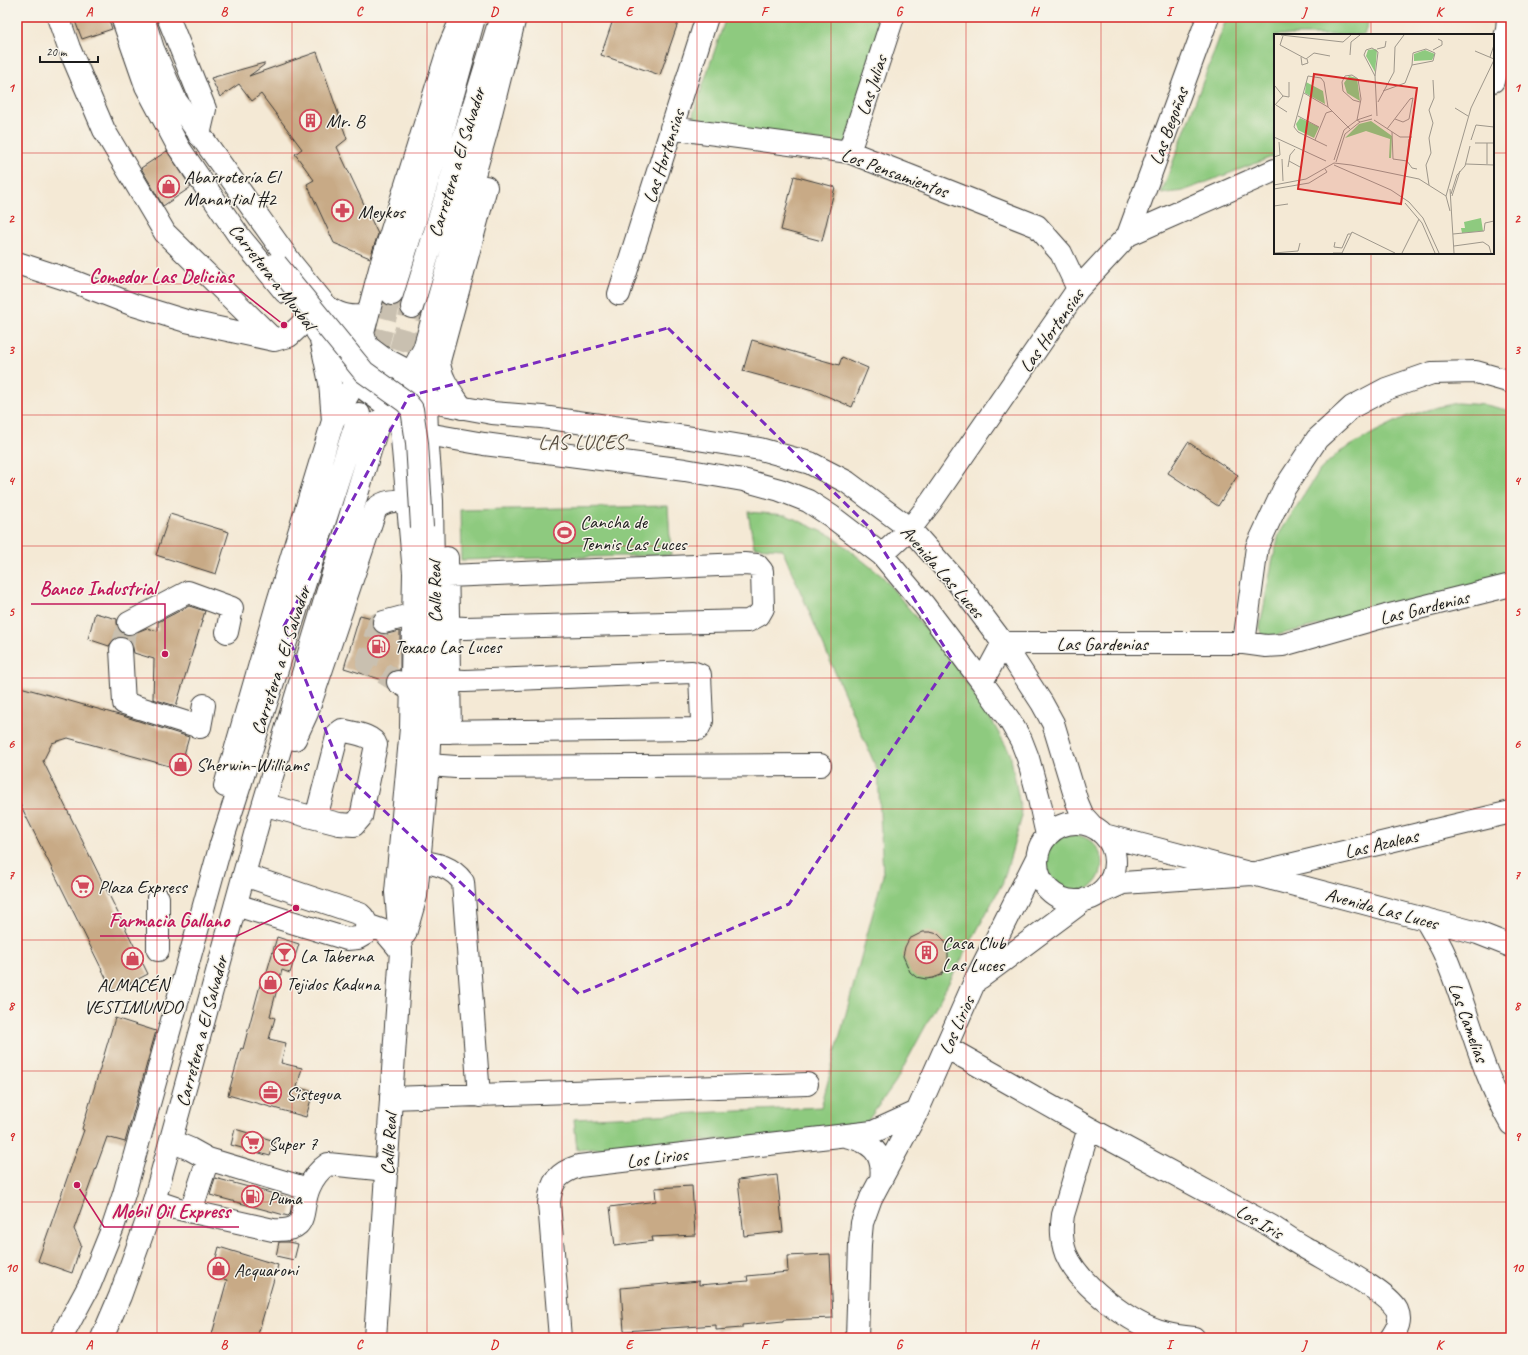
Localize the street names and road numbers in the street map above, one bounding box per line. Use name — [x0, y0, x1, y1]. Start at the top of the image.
street label: Las Julias — [851, 51, 893, 118]
street label: Las Begoñas — [1144, 82, 1195, 168]
street label: Carretera a El Salvador — [423, 83, 492, 240]
street label: Las Hortensias — [638, 105, 691, 206]
street label: Los Pensamientos — [838, 143, 954, 204]
street label: Carretera a Muxbal — [223, 219, 324, 338]
street label: Las Hortensias — [1014, 283, 1090, 377]
street label: Avenida Las Luces — [895, 520, 990, 624]
street label: Calle Real — [422, 557, 448, 623]
street label: Carretera a El Salvador — [246, 581, 317, 738]
street label: Las Gardenias — [1377, 585, 1473, 631]
street label: Las Gardenias — [1056, 632, 1149, 656]
street label: Las Azaleas — [1342, 823, 1423, 864]
street label: Avenida Las Luces — [1323, 882, 1442, 936]
street label: Carretera a El Salvador — [170, 951, 234, 1109]
street label: Las Camelias — [1443, 979, 1494, 1068]
street label: Los Lirios — [934, 991, 981, 1058]
street label: Calle Real — [375, 1109, 403, 1175]
street label: Los Lirios — [625, 1142, 690, 1174]
street label: Los Iris — [1232, 1199, 1289, 1246]

